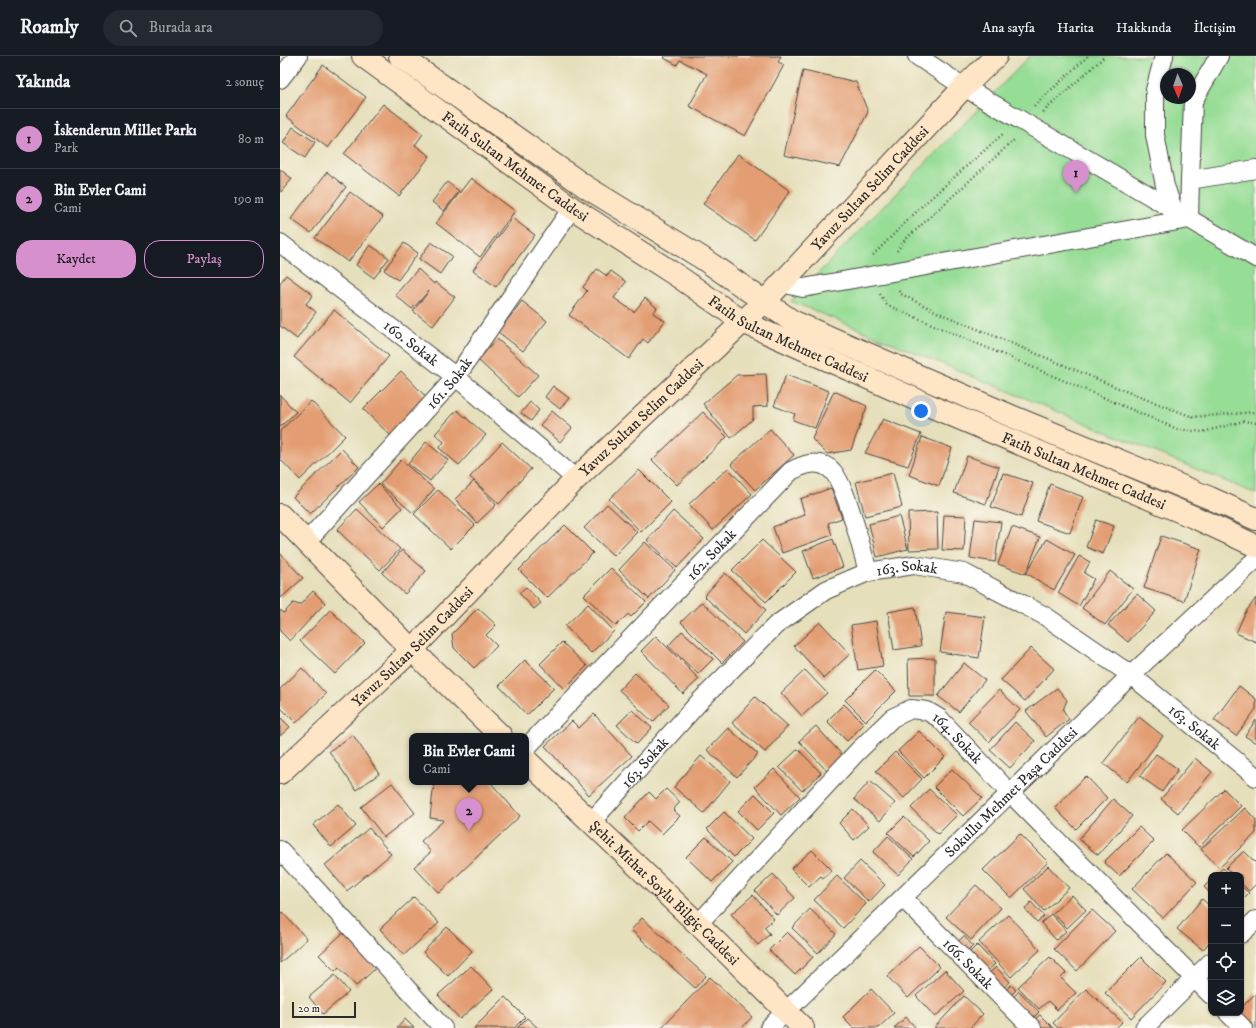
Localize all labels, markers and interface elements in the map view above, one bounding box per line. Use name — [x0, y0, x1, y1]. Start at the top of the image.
search box — [103, 10, 383, 46]
text: Roamly — [20, 16, 79, 39]
icon: search — [117, 17, 139, 39]
text: Burada ara — [149, 18, 213, 37]
text: Ana sayfa — [982, 19, 1035, 37]
text: Harita — [1057, 19, 1094, 37]
text: Hakkında — [1116, 19, 1171, 37]
text: İletişim — [1193, 19, 1236, 37]
north arrow — [1160, 68, 1196, 104]
text: Yakında — [16, 71, 70, 93]
text: 2 sonuç — [226, 74, 264, 90]
street label: Fatih Sultan Mehmet Caddesi — [438, 107, 592, 226]
text: İskenderun Millet Parkı — [54, 121, 197, 140]
street label: Yavuz Sultan Selim Caddesi — [808, 122, 933, 255]
text: 1 — [27, 131, 31, 147]
text: 80 m — [238, 131, 264, 147]
text: Park — [54, 140, 78, 156]
pin: 1 — [1063, 160, 1089, 193]
text: Bin Evler Cami — [54, 181, 146, 200]
text: 2 — [26, 191, 32, 207]
text: 190 m — [233, 191, 264, 207]
text: Cami — [54, 200, 81, 216]
button: Kaydet — [16, 240, 136, 278]
button: Paylaş — [144, 240, 264, 278]
street label: Fatih Sultan Mehmet Caddesi — [704, 292, 871, 387]
street label: 160. Sokak — [380, 316, 443, 371]
street label: 161. Sokak — [422, 353, 477, 413]
street label: Yavuz Sultan Selim Caddesi — [575, 355, 708, 481]
your location — [911, 401, 931, 421]
street label: Fatih Sultan Mehmet Caddesi — [999, 428, 1169, 514]
street label: 162. Sokak — [683, 525, 741, 584]
street label: 163. Sokak — [875, 556, 940, 581]
street label: Yavuz Sultan Selim Caddesi — [348, 583, 478, 711]
street label: 163. Sokak — [1164, 700, 1225, 755]
street label: 164. Sokak — [929, 707, 987, 769]
street label: Sokullu Mehmet Paşa Caddesi — [941, 723, 1082, 861]
popup — [409, 733, 529, 785]
street label: 163. Sokak — [617, 733, 673, 792]
text: Bin Evler Cami — [423, 742, 515, 761]
text: Cami — [423, 761, 450, 777]
pin: 2 — [456, 798, 482, 831]
street label: Şehit Mithat Soylu Bilgiç Caddesi — [585, 817, 743, 970]
map controls — [1208, 872, 1244, 1016]
button: + — [1208, 872, 1244, 908]
button: − — [1208, 908, 1244, 944]
street label: 166. Sokak — [938, 934, 998, 994]
button: locate — [1208, 944, 1244, 980]
button: layers — [1208, 980, 1244, 1016]
scale bar — [292, 1000, 356, 1019]
text: 20 m — [298, 1002, 320, 1016]

